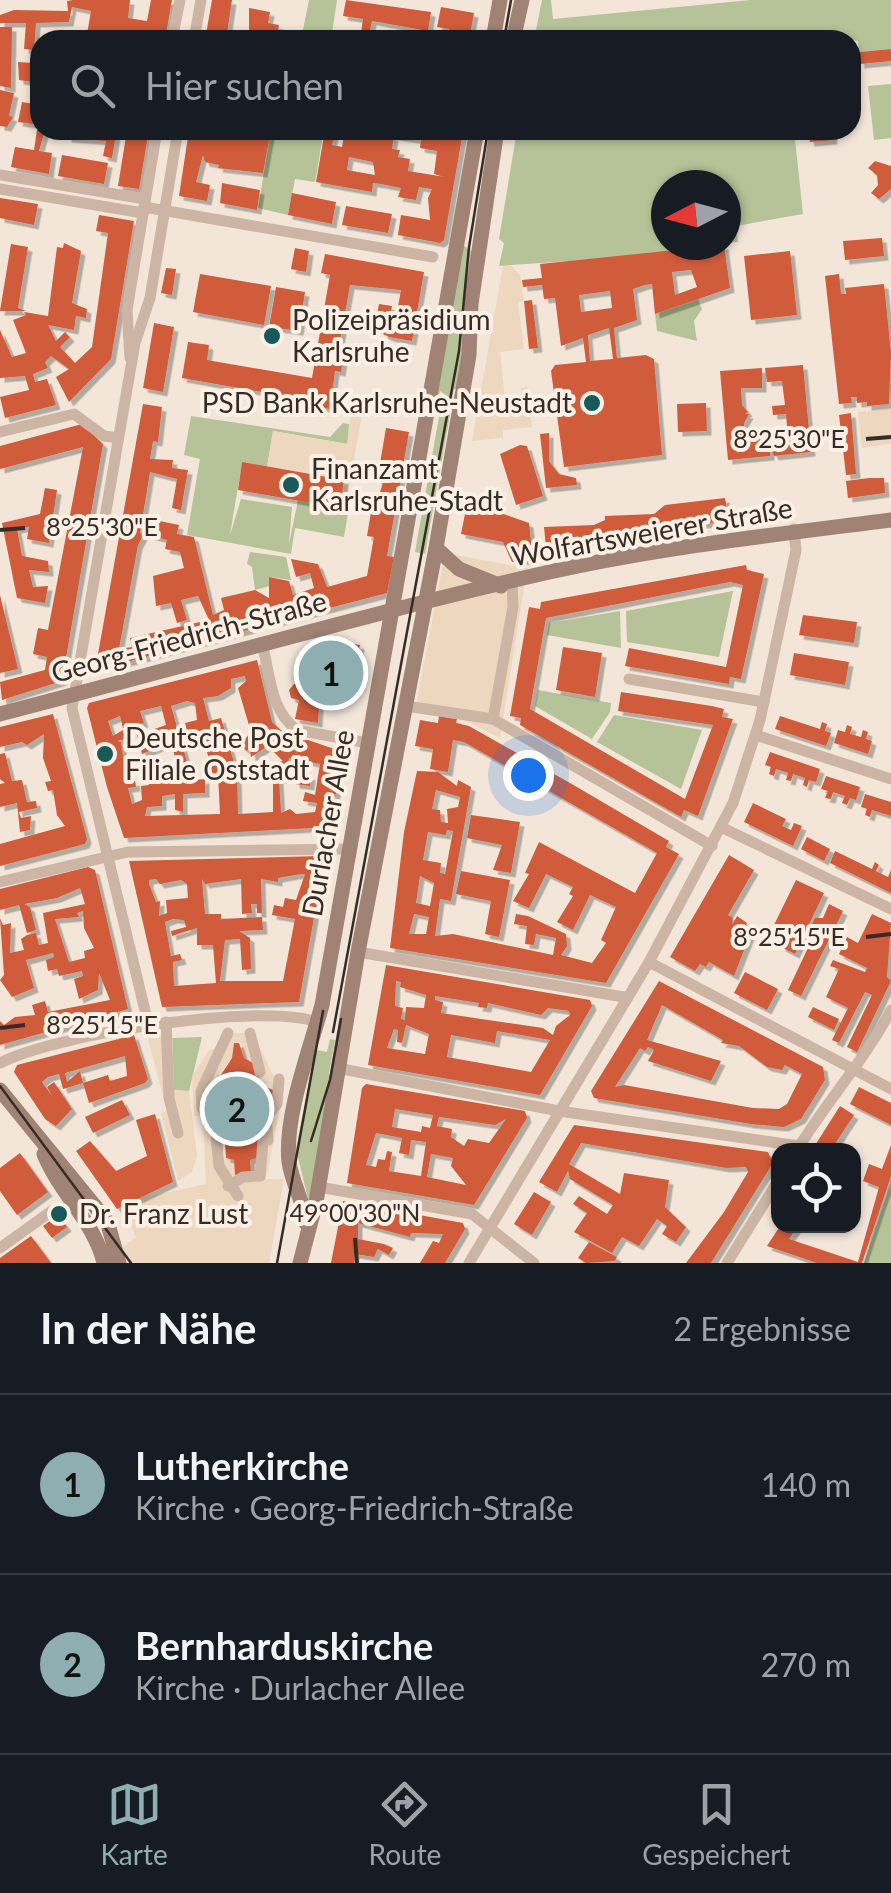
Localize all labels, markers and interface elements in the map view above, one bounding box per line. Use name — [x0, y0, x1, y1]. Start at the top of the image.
search box — [30, 30, 861, 140]
icon: search — [65, 58, 120, 113]
text: Hier suchen — [145, 62, 344, 108]
north arrow — [651, 170, 741, 260]
place label: Polizeipräsidium Karlsruhe — [292, 302, 491, 368]
marker: Polizeipräsidium Karlsruhe — [261, 325, 283, 347]
place label: PSD Bank Karlsruhe-Neustadt — [202, 385, 572, 419]
marker: PSD Bank Karlsruhe-Neustadt — [581, 392, 603, 414]
text: 8°25'30"E — [733, 423, 845, 453]
place label: Finanzamt Karlsruhe-Stadt — [311, 451, 503, 517]
marker: Finanzamt Karlsruhe-Stadt — [280, 474, 302, 496]
street label: Wolfartsweierer Straße — [509, 490, 795, 572]
text: 8°25'30"E — [46, 511, 158, 541]
street label: Georg-Friedrich-Straße — [47, 583, 330, 689]
pin: 1 — [298, 636, 364, 710]
place label: Deutsche Post Filiale Oststadt — [125, 720, 309, 786]
street label: Durlacher Allee — [294, 727, 360, 919]
marker: Deutsche Post Filiale Oststadt — [94, 743, 116, 765]
your location — [503, 750, 554, 801]
text: 8°25'15"E — [733, 921, 845, 951]
text: 8°25'15"E — [46, 1009, 158, 1039]
pin: 2 — [204, 1072, 270, 1146]
map controls — [771, 1143, 861, 1233]
button: locate — [771, 1143, 861, 1233]
place label: Dr. Franz Lust — [79, 1196, 248, 1230]
text: 49°00'30"N — [290, 1197, 420, 1227]
marker: Dr. Franz Lust — [48, 1203, 70, 1225]
text: In der Nähe — [40, 1303, 257, 1353]
text: 2 Ergebnisse — [674, 1309, 851, 1348]
text: Lutherkirche — [135, 1442, 349, 1488]
text: 1 — [63, 1465, 82, 1504]
text: 140 m — [761, 1465, 851, 1504]
text: Kirche · Georg-Friedrich-Straße — [135, 1488, 574, 1527]
text: Bernharduskirche — [135, 1622, 433, 1668]
text: 2 — [63, 1645, 82, 1684]
text: 270 m — [761, 1645, 851, 1684]
text: Kirche · Durlacher Allee — [135, 1668, 465, 1707]
tab: Karte — [100, 1777, 168, 1871]
tab: Route — [369, 1777, 441, 1871]
tab: Gespeichert — [642, 1777, 791, 1871]

